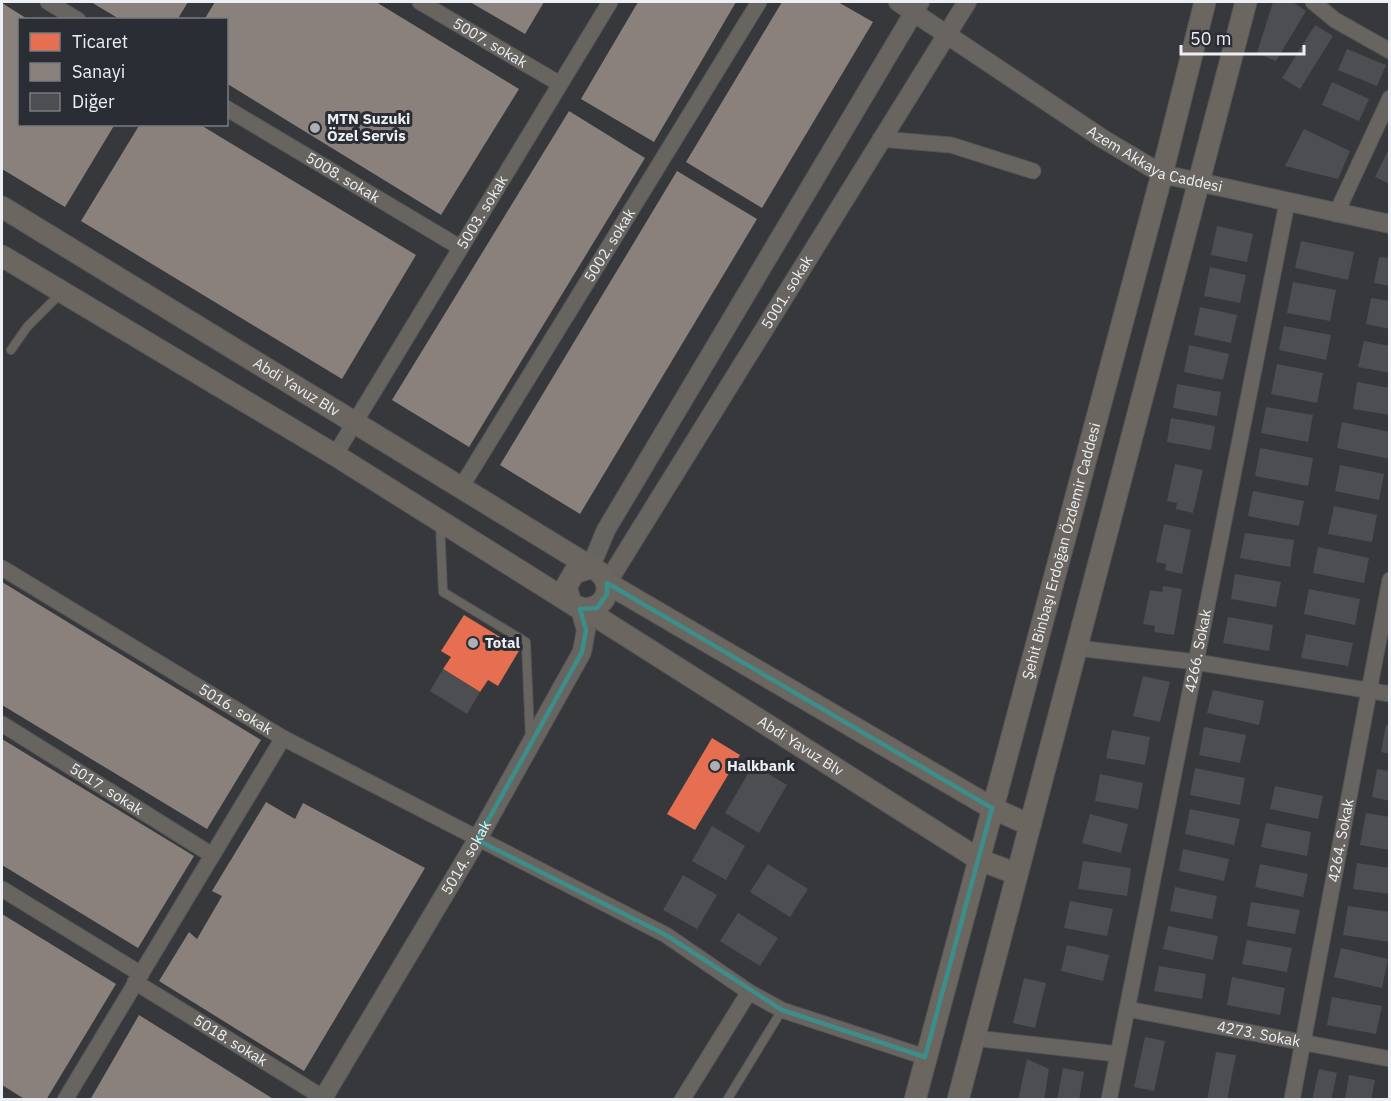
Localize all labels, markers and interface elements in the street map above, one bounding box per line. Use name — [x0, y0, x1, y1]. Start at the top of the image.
street label: 5007. sokak — [449, 13, 531, 72]
legend — [18, 18, 228, 126]
scale bar — [1181, 18, 1304, 56]
text: 50 m — [1190, 27, 1232, 50]
text: Ticaret — [72, 30, 128, 53]
text: Sanayi — [72, 60, 125, 83]
text: Diğer — [72, 90, 115, 113]
place label: MTN Suzuki Özel Servis — [327, 109, 410, 145]
marker: MTN Suzuki Özel Servis — [308, 121, 322, 135]
street label: Azem Akkaya Caddesi — [1084, 121, 1224, 196]
street label: 5008. sokak — [302, 148, 384, 207]
street label: 5003. sokak — [452, 171, 512, 252]
street label: 5002. sokak — [579, 205, 639, 285]
street label: 5001. sokak — [757, 252, 817, 332]
street label: Abdi Yavuz Blv — [250, 353, 344, 421]
street label: Şehit Binbaşı Erdoğan Özdemir Caddesi — [1018, 420, 1104, 682]
street label: 4266. Sokak — [1180, 607, 1215, 694]
place label: Total — [485, 633, 520, 652]
marker: Total — [466, 636, 480, 650]
street label: 5016. sokak — [195, 679, 276, 739]
street label: Abdi Yavuz Blv — [754, 711, 848, 780]
place label: Halkbank — [727, 756, 795, 775]
street label: 5017. sokak — [66, 759, 147, 819]
marker: Halkbank — [708, 759, 722, 773]
street label: 4264. Sokak — [1323, 797, 1358, 884]
street label: 5014. sokak — [437, 817, 495, 898]
street label: 5018. sokak — [190, 1010, 271, 1070]
street label: 4273. Sokak — [1215, 1016, 1302, 1051]

